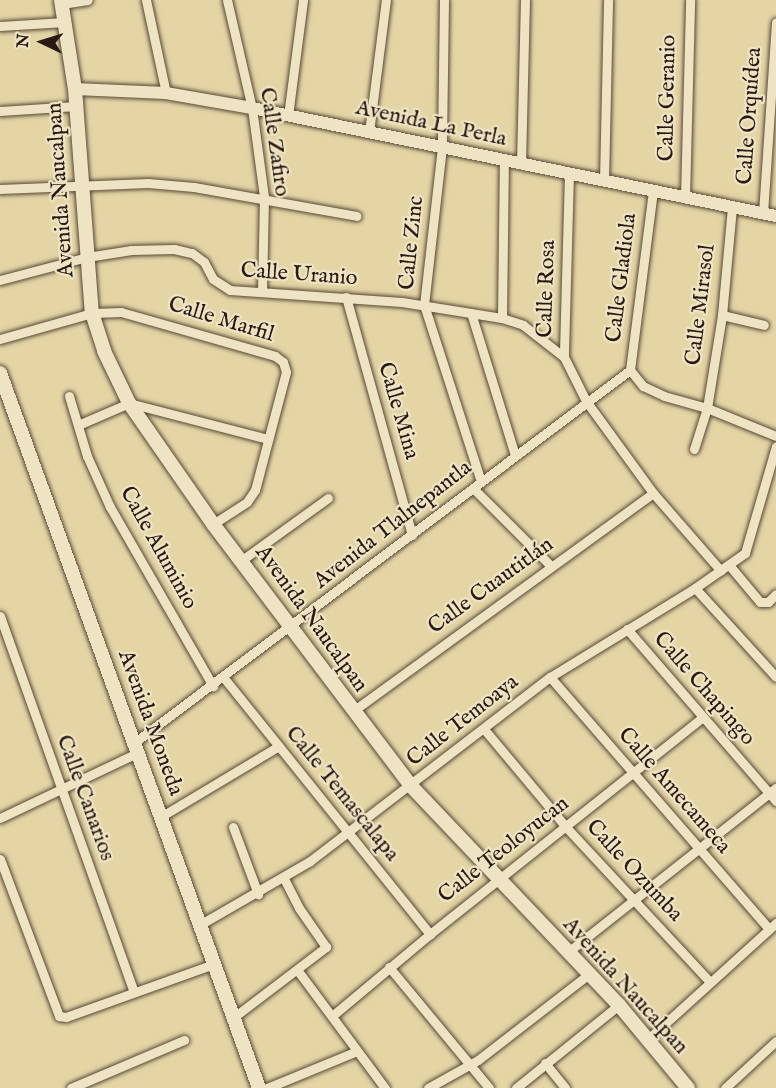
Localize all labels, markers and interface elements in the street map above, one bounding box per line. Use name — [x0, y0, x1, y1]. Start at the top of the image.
north arrow — [12, 12, 72, 72]
text: N — [14, 33, 35, 48]
street label: Calle Geranio — [654, 34, 682, 162]
street label: Calle Orquídea — [732, 46, 768, 186]
street label: Calle Zafiro — [253, 86, 295, 198]
street label: Avenida La Perla — [353, 95, 509, 153]
street label: Avenida Naucalpan — [42, 102, 80, 278]
street label: Calle Zinc — [394, 195, 430, 291]
street label: Calle Gladiola — [601, 212, 643, 344]
street label: Calle Rosa — [532, 240, 562, 338]
street label: Calle Mirasol — [680, 243, 722, 367]
street label: Calle Uranio — [240, 258, 358, 292]
street label: Calle Marfil — [165, 291, 277, 349]
street label: Calle Mina — [372, 359, 424, 463]
street label: Avenida Tlalnepantla — [309, 455, 477, 595]
street label: Calle Aluminio — [113, 482, 203, 614]
street label: Calle Cuautitlán — [423, 532, 559, 640]
street label: Avenida Naucalpan — [249, 540, 373, 698]
street label: Calle Chapingo — [647, 627, 761, 751]
street label: Avenida Moneda — [111, 647, 189, 799]
street label: Calle Temoaya — [402, 669, 524, 773]
street label: Calle Temascalapa — [279, 721, 405, 867]
street label: Calle Amecameca — [612, 722, 736, 860]
street label: Calle Canarios — [50, 731, 120, 865]
street label: Calle Teoloyucan — [433, 791, 575, 909]
street label: Calle Ozumba — [580, 814, 688, 928]
street label: Avenida Naucalpan — [557, 912, 693, 1060]

